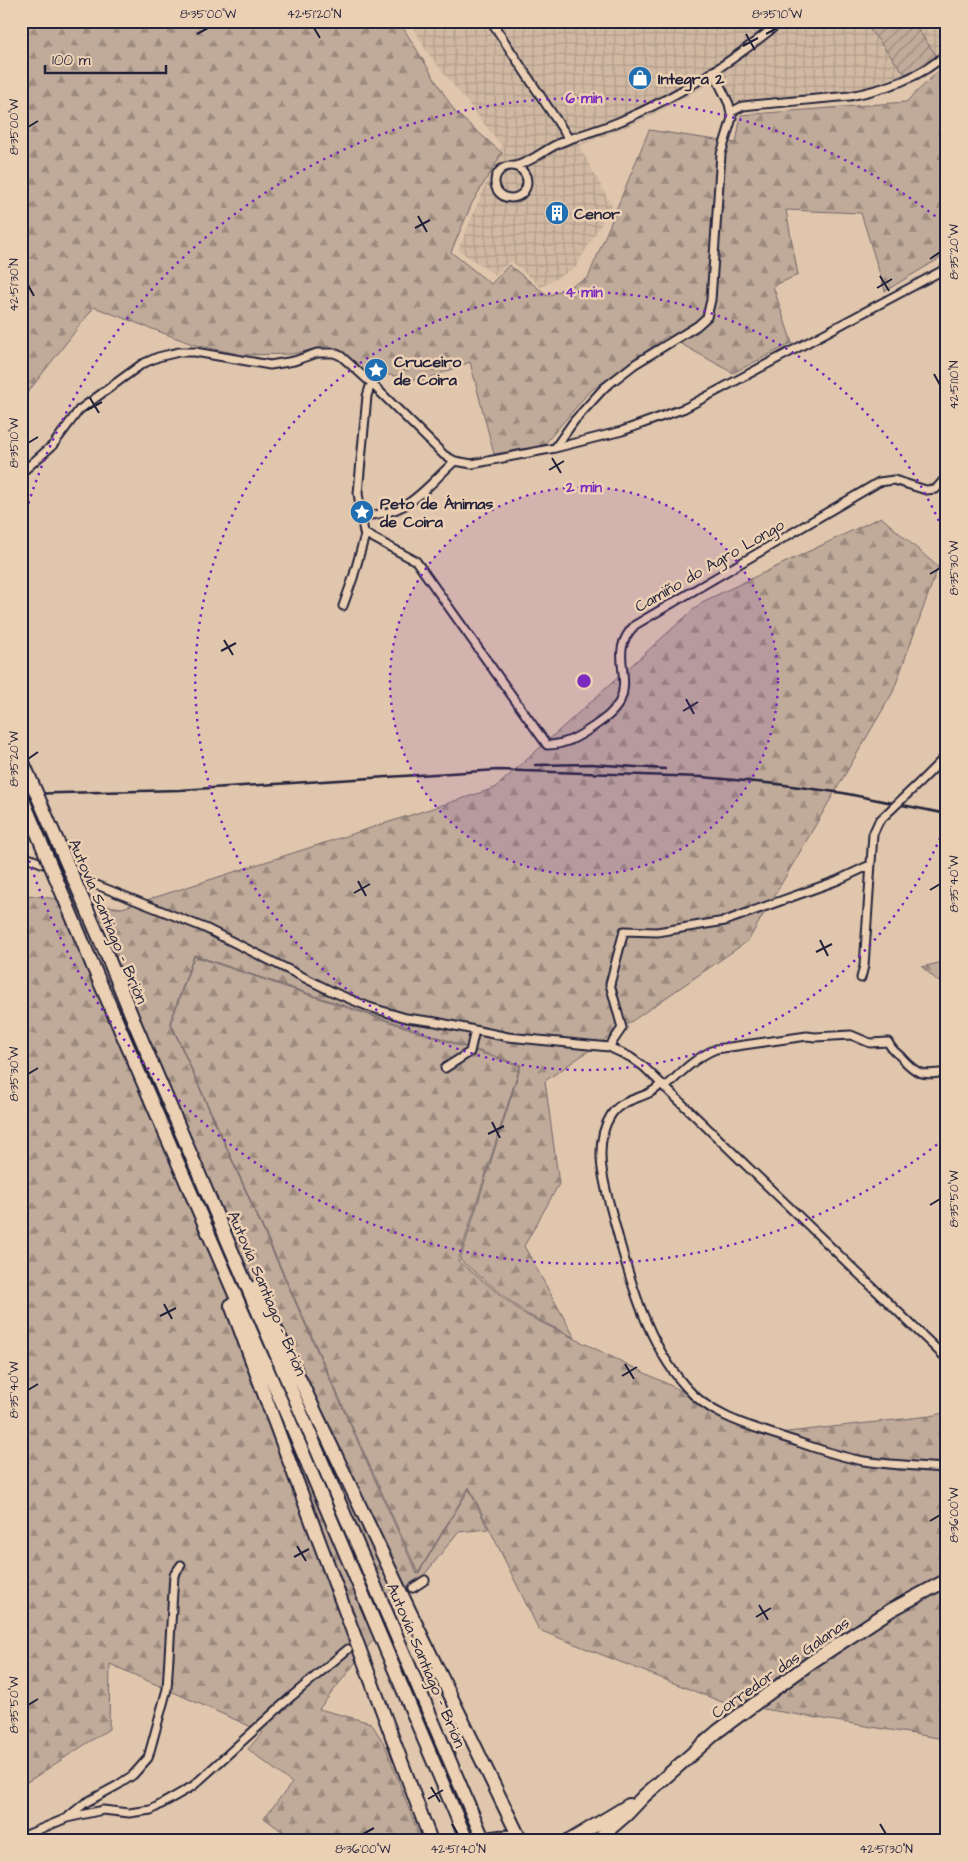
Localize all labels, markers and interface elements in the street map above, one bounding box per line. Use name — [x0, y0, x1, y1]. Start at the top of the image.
text: 8°35'00"W — [180, 6, 237, 23]
text: 42°51'20"N — [287, 6, 342, 23]
text: 8°35'10"W — [752, 6, 803, 23]
scale bar — [45, 42, 166, 74]
text: 100 m — [52, 50, 91, 71]
shop icon: Integra 2 — [627, 65, 653, 91]
place label: Integra 2 — [658, 68, 725, 92]
text: 6 min — [566, 88, 603, 109]
text: 8°35'00"W — [6, 98, 23, 155]
building icon: Cenor — [544, 200, 570, 226]
place label: Cenor — [574, 203, 620, 225]
text: 8°35'20"W — [946, 224, 963, 280]
text: 42°51'30"N — [6, 258, 23, 312]
text: 4 min — [565, 282, 603, 303]
place label: Cruceiro de Coira — [393, 351, 462, 391]
place icon: Cruceiro de Coira — [363, 357, 389, 383]
text: 42°51'10"N — [946, 360, 963, 410]
text: 8°35'10"W — [6, 417, 23, 468]
text: 2 min — [565, 477, 603, 498]
place label: Peto de Ánimas de Coira — [379, 493, 493, 533]
place icon: Peto de Ánimas de Coira — [349, 499, 375, 525]
street label: Camiño do Agro Longo — [631, 514, 789, 619]
text: 8°35'30"W — [946, 540, 963, 595]
centre of rings — [575, 672, 593, 690]
text: 8°35'20"W — [6, 731, 23, 787]
street label: Autovía Santiago - Brión — [62, 836, 153, 1008]
text: 8°35'40"W — [946, 855, 963, 912]
text: 8°35'30"W — [6, 1046, 23, 1101]
text: 8°35'50"W — [946, 1170, 963, 1228]
street label: Autovía Santiago - Brión — [221, 1208, 312, 1380]
text: 8°35'40"W — [6, 1361, 23, 1418]
text: 8°36'00"W — [946, 1487, 963, 1543]
street label: Autovía Santiago - Brión — [380, 1580, 471, 1752]
street label: Corredor das Galanas — [707, 1612, 854, 1724]
text: 8°35'50"W — [6, 1676, 23, 1734]
text: 8°36'00"W — [335, 1841, 391, 1858]
text: 42°51'40"N — [430, 1841, 486, 1858]
text: 42°51'30"N — [859, 1841, 913, 1858]

